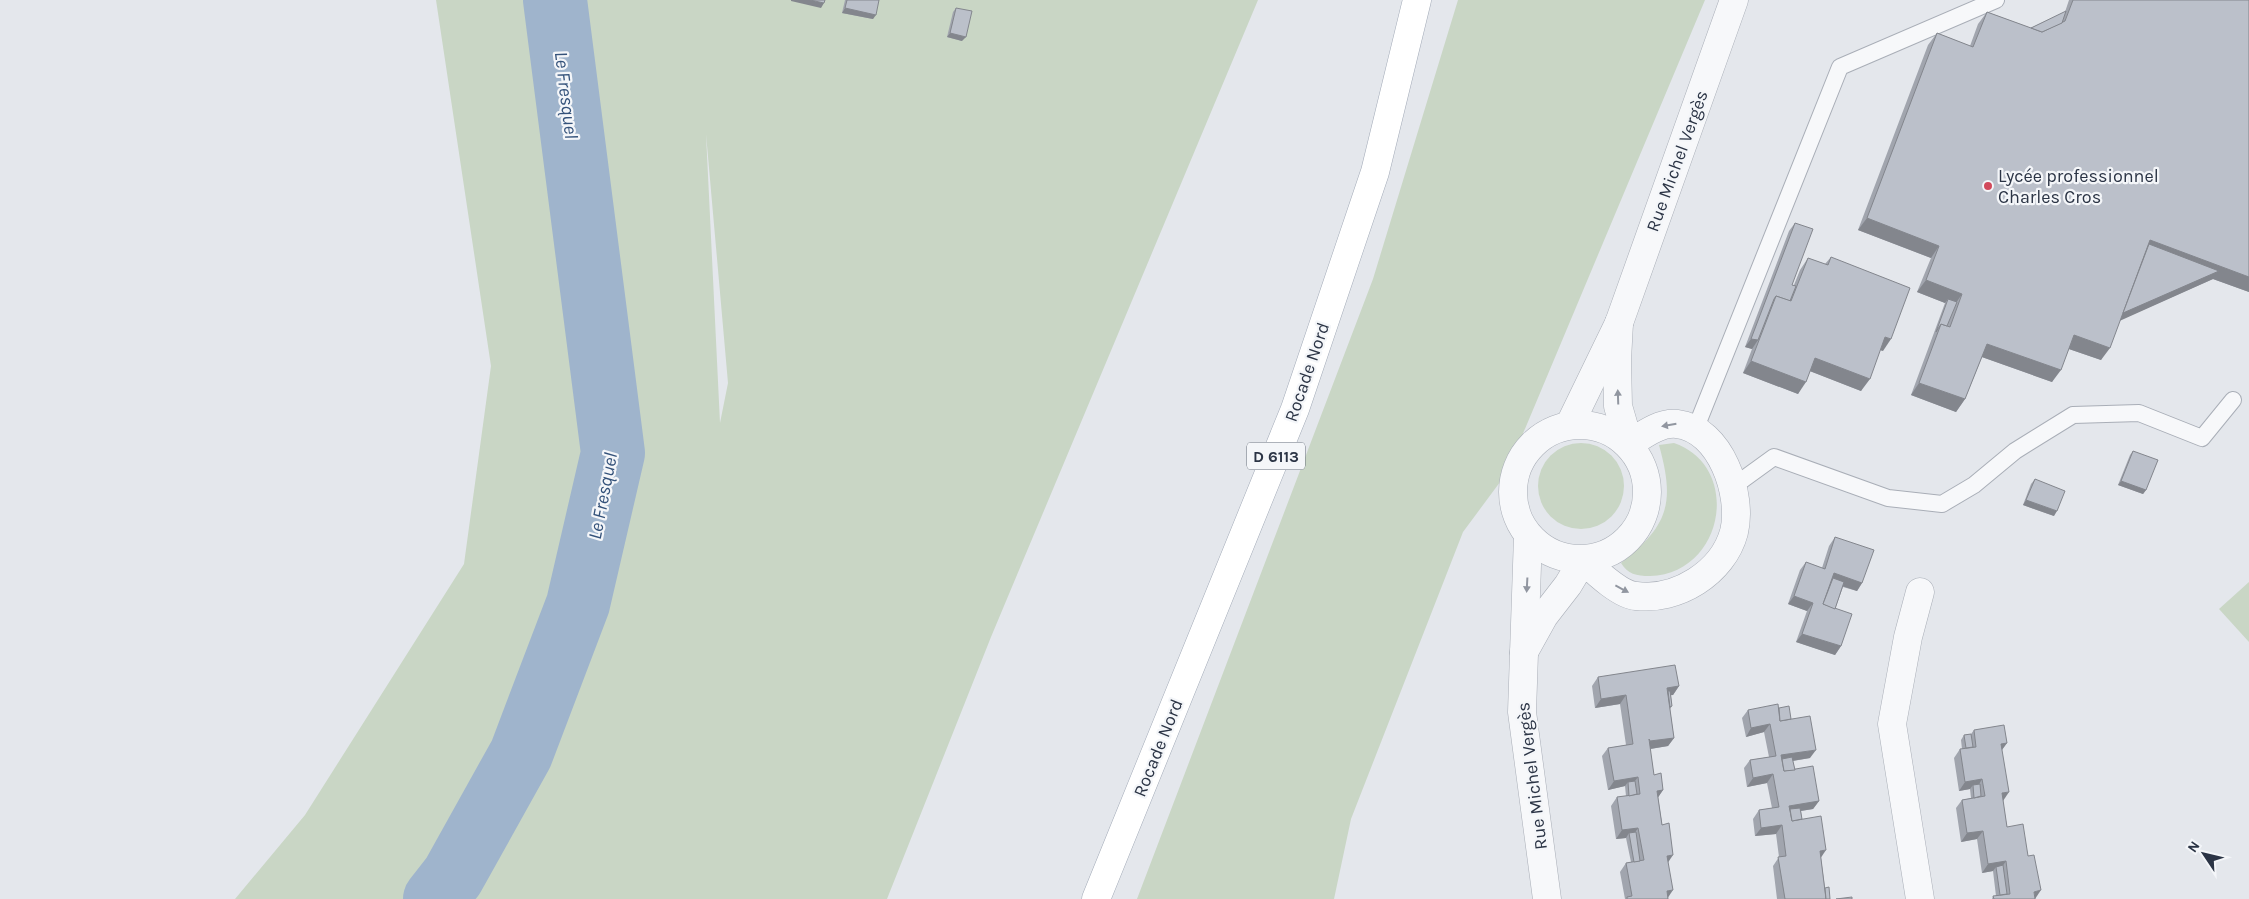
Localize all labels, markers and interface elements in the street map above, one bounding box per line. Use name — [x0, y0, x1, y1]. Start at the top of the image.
water label: Le Fresquel — [550, 50, 582, 140]
street label: Rue Michel Vergès — [1641, 87, 1713, 235]
place label: Lycée professionnel Charles Cros — [1998, 165, 2159, 208]
marker: Lycée professionnel Charles Cros — [1982, 180, 1994, 192]
street label: Rocade Nord — [1280, 319, 1334, 425]
one-way arrow — [1614, 388, 1622, 404]
one-way arrow — [1661, 422, 1677, 430]
road number: D 6113 — [1247, 442, 1305, 470]
water label: Le Fresquel — [584, 451, 622, 542]
one-way arrow — [1523, 577, 1531, 593]
one-way arrow — [1614, 585, 1629, 593]
street label: Rocade Nord — [1128, 696, 1188, 800]
street label: Rue Michel Vergès — [1512, 701, 1552, 851]
north arrow — [2179, 829, 2229, 879]
text: N — [2184, 838, 2204, 856]

